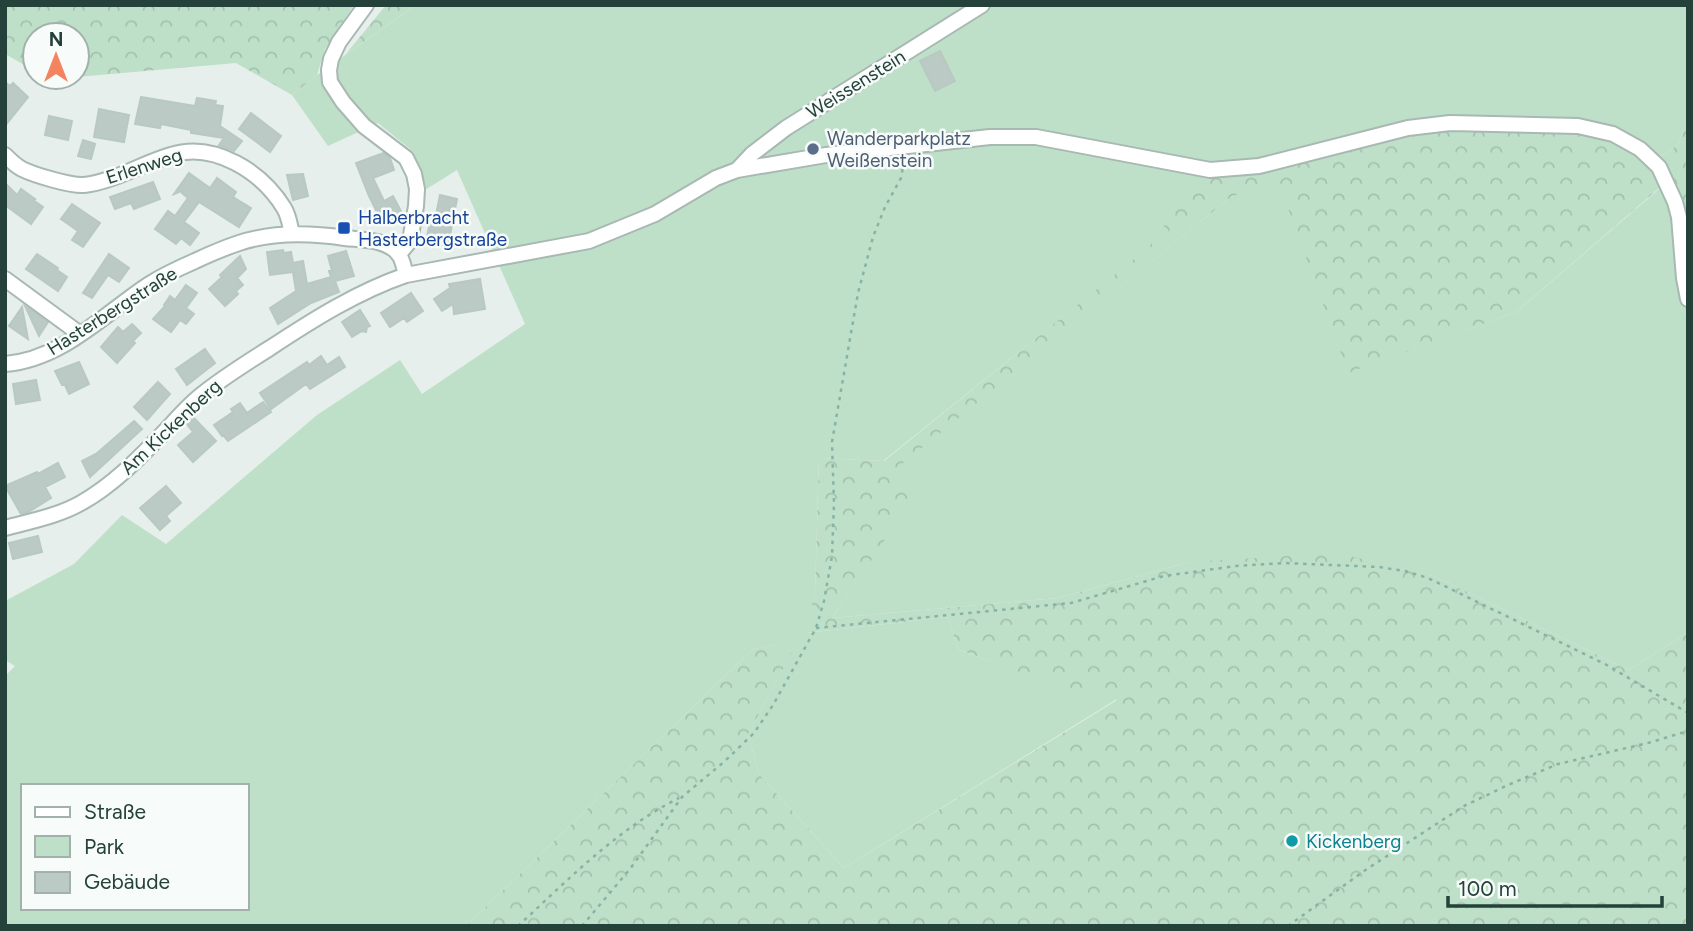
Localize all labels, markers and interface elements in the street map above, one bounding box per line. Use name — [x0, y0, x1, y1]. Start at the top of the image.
north arrow — [21, 21, 91, 91]
text: N — [49, 28, 63, 51]
street label: Weissenstein — [802, 44, 910, 124]
place label: Wanderparkplatz Weißenstein — [827, 127, 971, 172]
marker: Wanderparkplatz Weißenstein — [805, 141, 821, 157]
street label: Erlenweg — [103, 143, 185, 189]
place label: Halberbracht Hasterbergstraße — [358, 206, 507, 251]
marker: Halberbracht Hasterbergstraße — [336, 220, 352, 236]
street label: Hasterbergstraße — [43, 262, 181, 360]
street label: Am Kickenberg — [116, 375, 226, 479]
legend — [21, 784, 248, 910]
text: Straße — [84, 799, 146, 824]
place label: Kickenberg — [1306, 830, 1401, 853]
marker: Kickenberg — [1284, 833, 1300, 849]
text: Park — [84, 834, 125, 859]
scale bar — [1448, 864, 1662, 908]
text: Gebäude — [84, 869, 170, 894]
text: 100 m — [1458, 876, 1517, 901]

